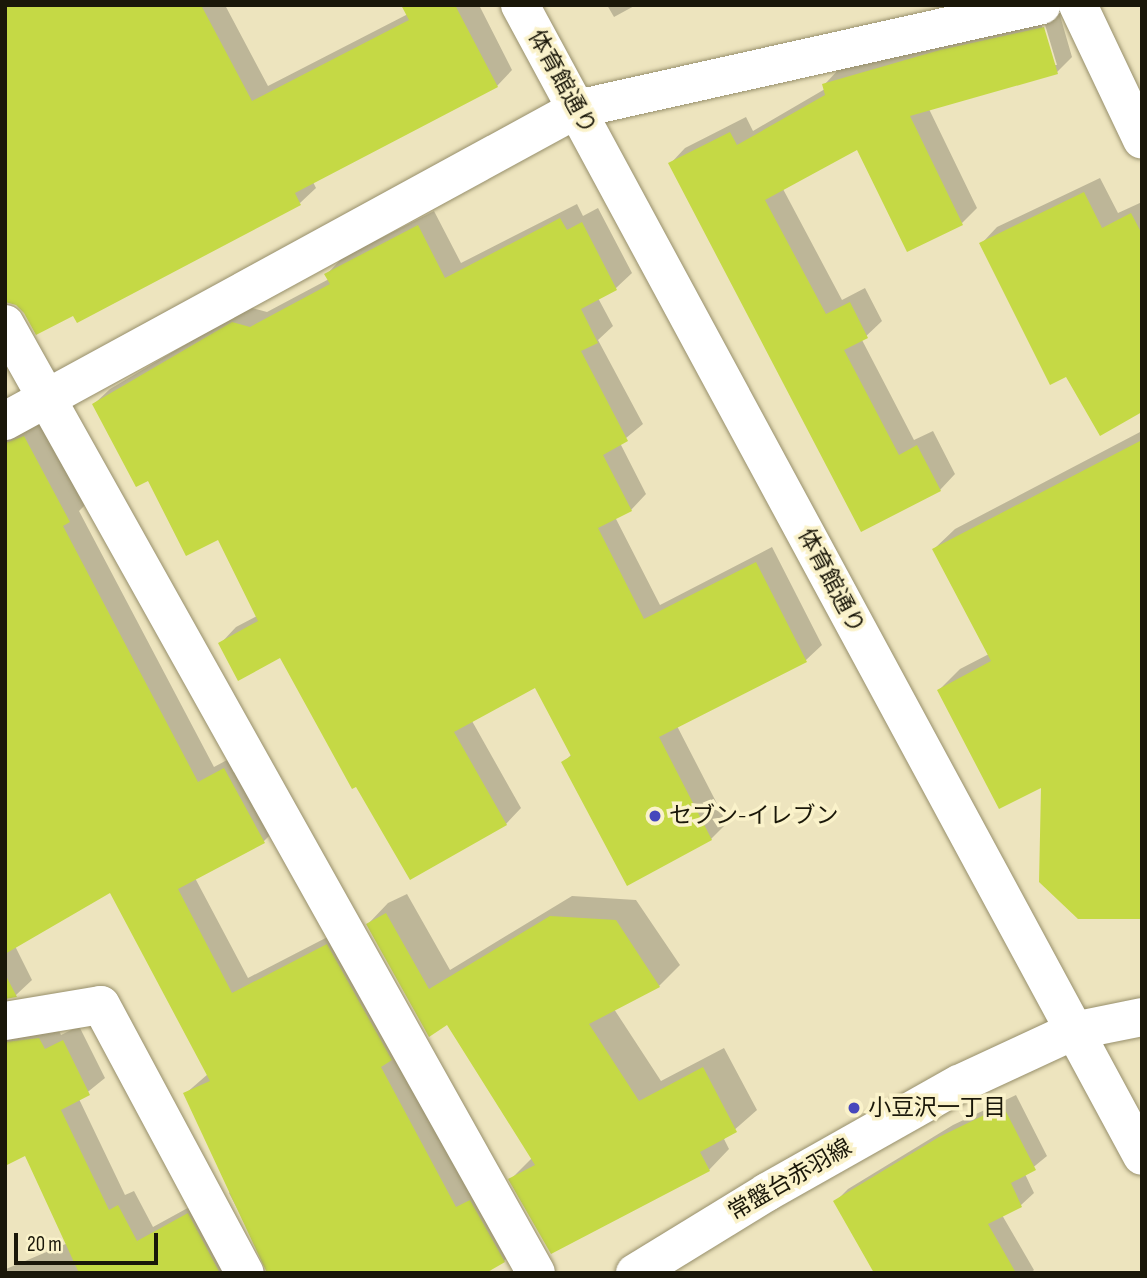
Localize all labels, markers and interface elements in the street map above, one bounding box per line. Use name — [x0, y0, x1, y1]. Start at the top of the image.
street label: 体育館通り — [522, 25, 602, 139]
street label: 体育館通り — [792, 524, 870, 638]
place label: セブン-イレブン — [669, 802, 838, 830]
marker: セブン-イレブン — [647, 808, 663, 824]
place label: 小豆沢一丁目 — [868, 1094, 1006, 1122]
marker: 小豆沢一丁目 — [846, 1100, 862, 1116]
street label: 常盤台赤羽線 — [723, 1134, 857, 1226]
scale bar — [18, 1218, 161, 1262]
text: 20 m — [27, 1232, 62, 1257]

